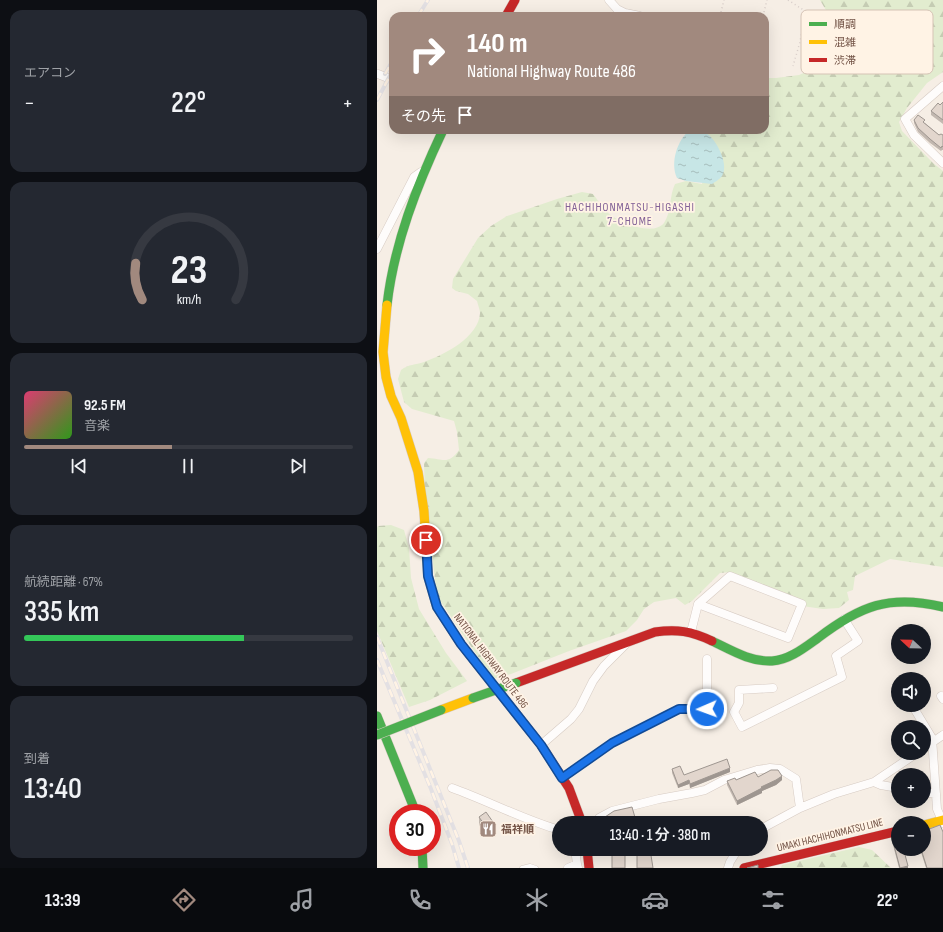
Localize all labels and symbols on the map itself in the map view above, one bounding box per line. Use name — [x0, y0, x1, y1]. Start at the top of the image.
legend — [801, 10, 933, 74]
text: 順調 — [834, 18, 856, 31]
text: 混雑 — [834, 36, 856, 49]
text: 渋滞 — [834, 54, 856, 67]
district label: HACHIHONMATSU-HIGASHI 7-CHOME — [565, 200, 695, 229]
pin — [409, 523, 443, 557]
street label: NATIONAL HIGHWAY ROUTE 486 — [451, 611, 531, 711]
north arrow — [891, 624, 931, 664]
position arrow — [686, 688, 728, 730]
speed limit sign: 30 — [389, 804, 441, 856]
street label: UMAKI HACHIHONMATSU LINE — [776, 815, 884, 855]
restaurant icon: 福祥順 — [478, 819, 498, 839]
place label: 福祥順 — [501, 823, 534, 836]

